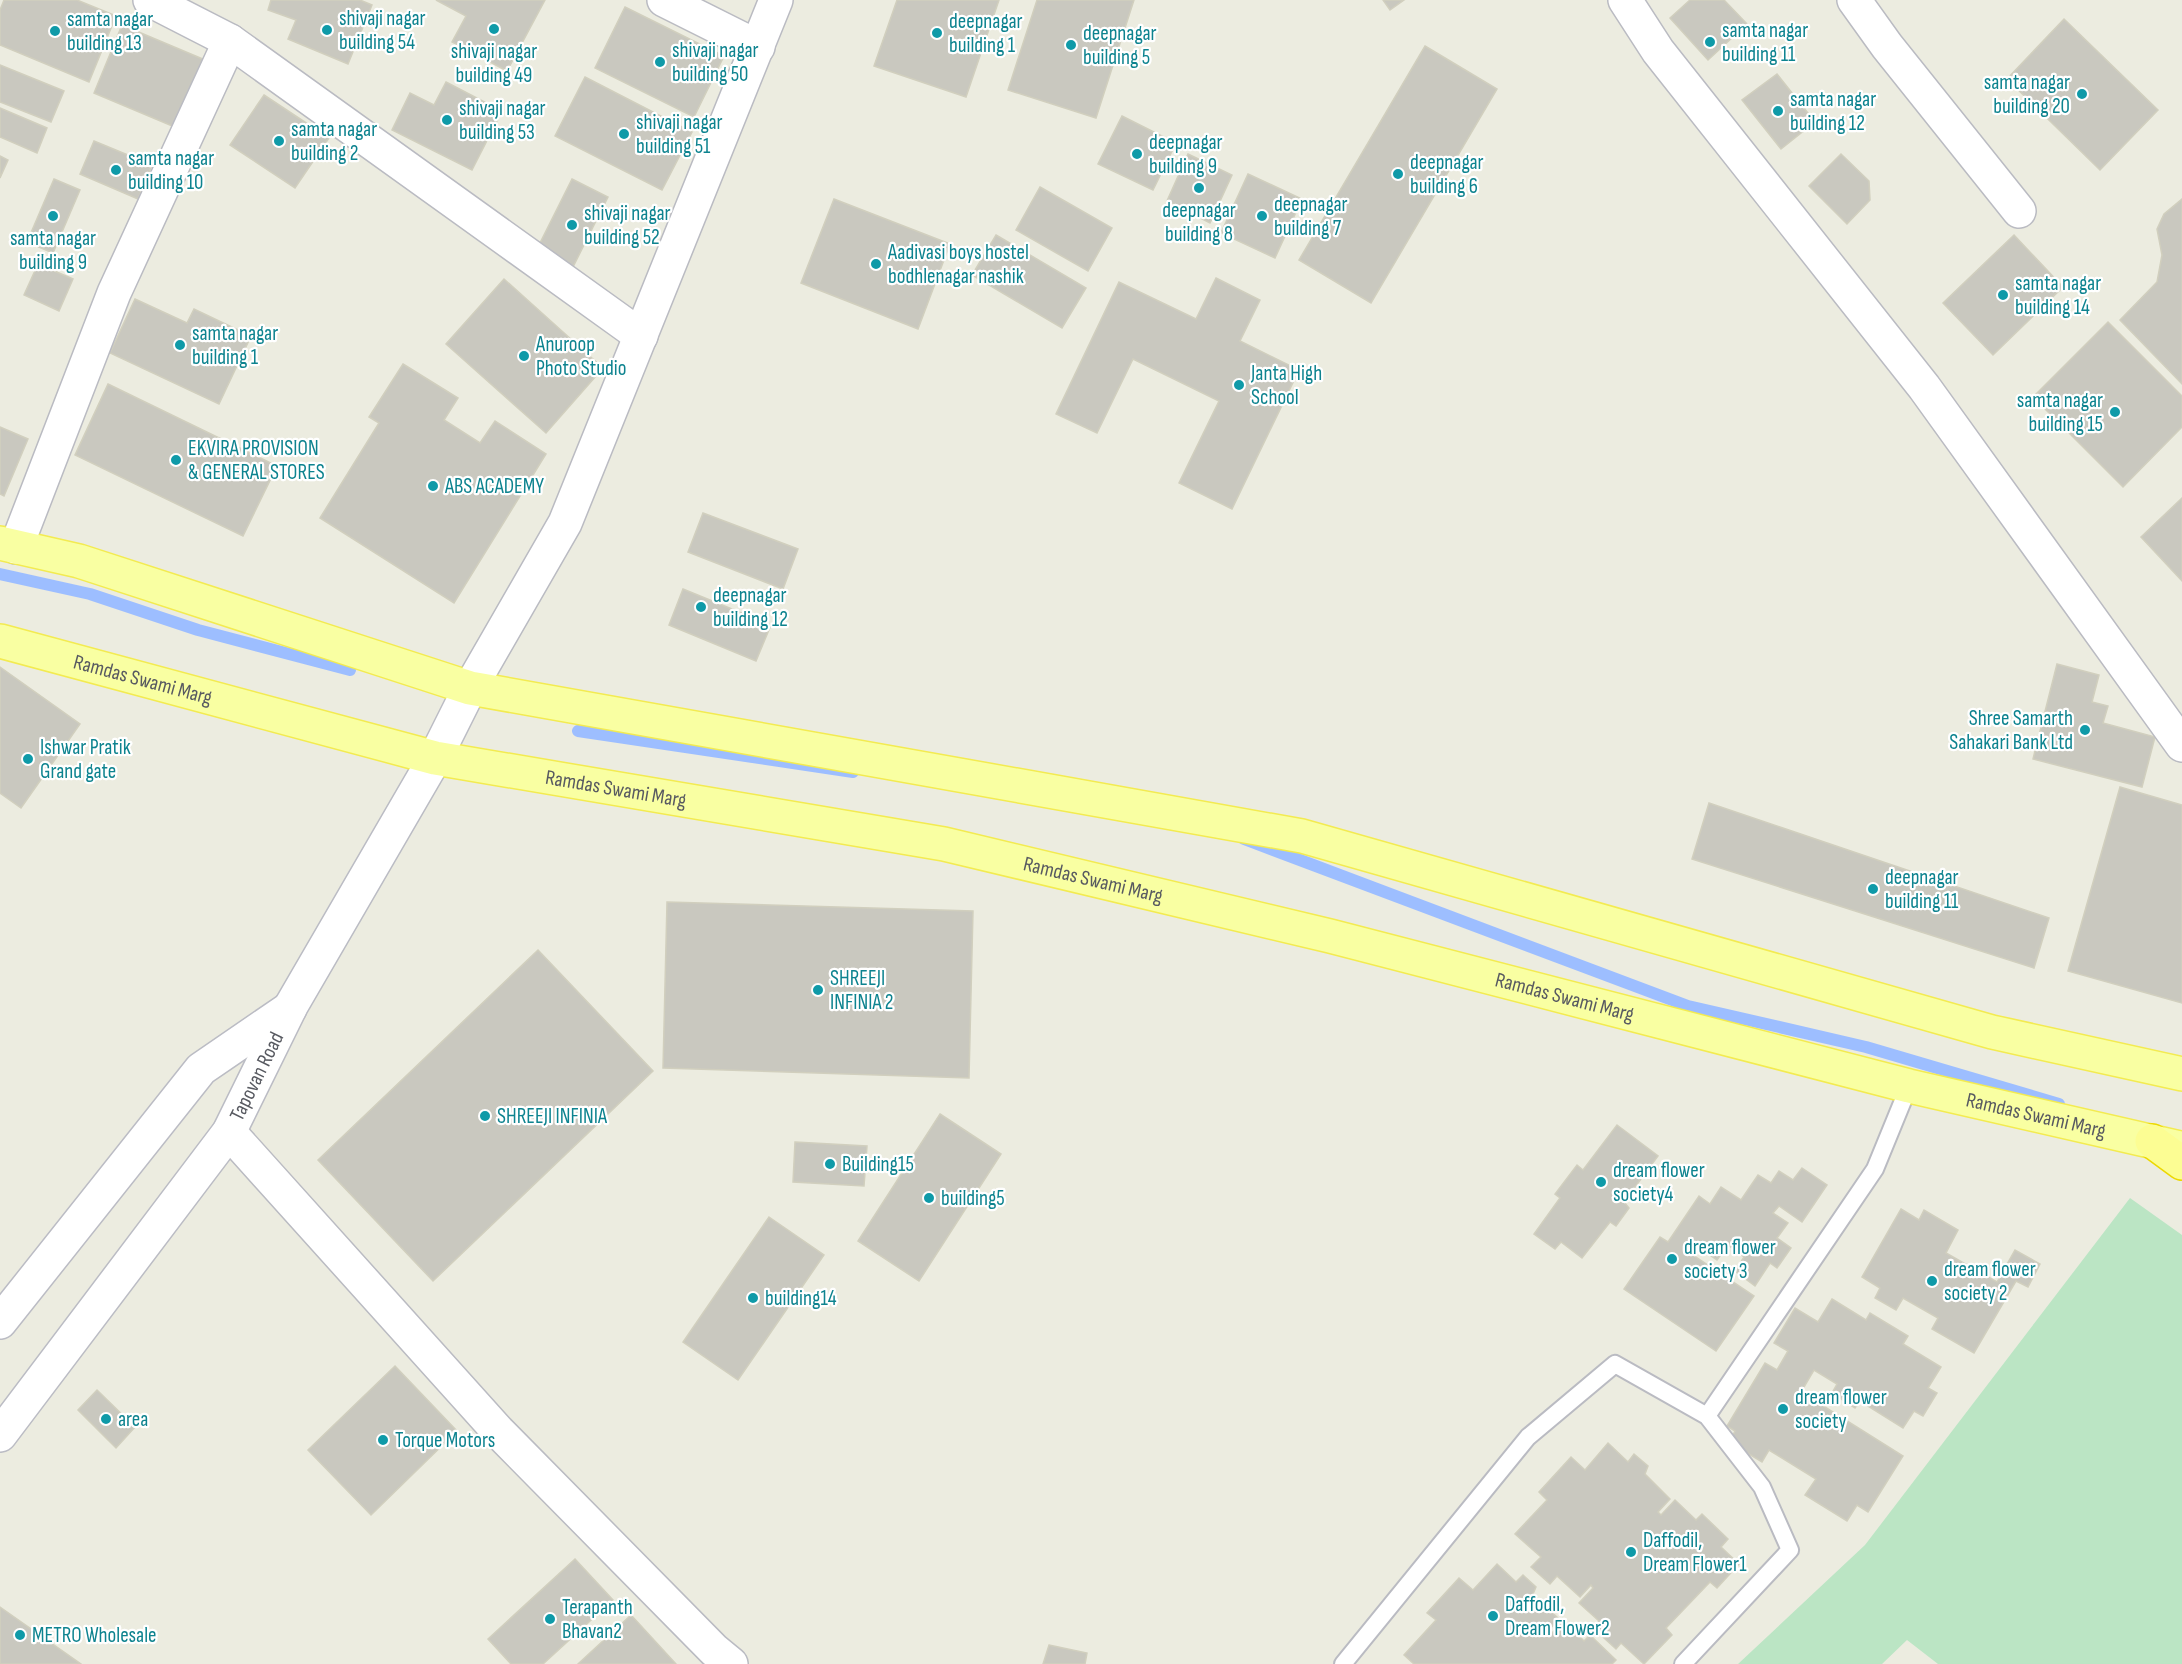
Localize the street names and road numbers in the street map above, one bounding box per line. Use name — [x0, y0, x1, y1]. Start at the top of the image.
street label: Ramdas Swami Marg — [71, 649, 215, 711]
street label: Ramdas Swami Marg — [544, 765, 688, 813]
street label: Ramdas Swami Marg — [1021, 851, 1165, 909]
street label: Ramdas Swami Marg — [1493, 967, 1637, 1027]
street label: Tapovan Road — [225, 1028, 289, 1125]
street label: Ramdas Swami Marg — [1964, 1087, 2108, 1144]

